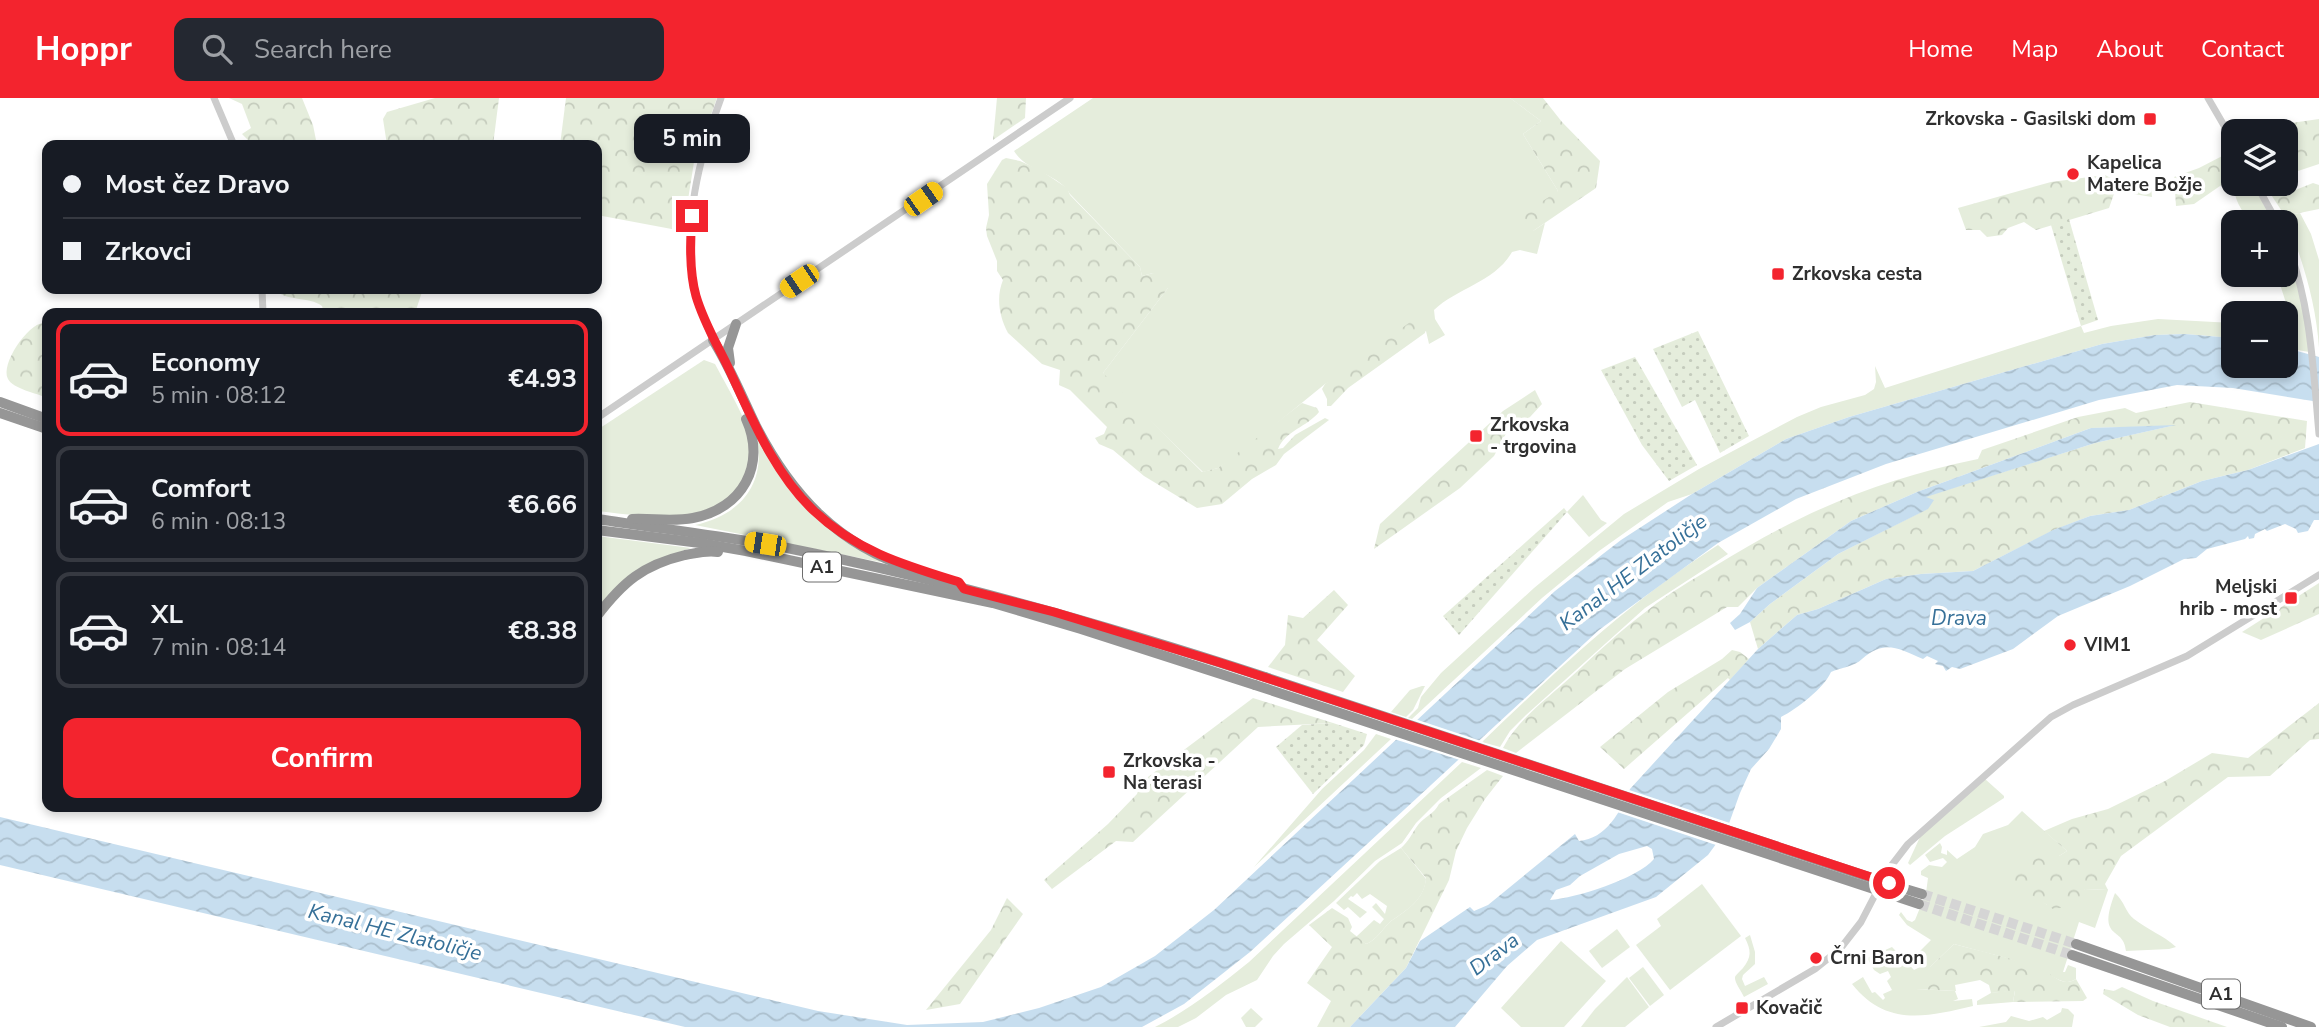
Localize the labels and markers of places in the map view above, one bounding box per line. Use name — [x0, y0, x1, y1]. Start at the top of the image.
place label: Zrkovska - Gasilski dom — [1925, 106, 2136, 132]
marker: Zrkovska - Gasilski dom — [2142, 111, 2158, 127]
place label: Kapelica Matere Božje — [2087, 150, 2202, 198]
marker: Kapelica Matere Božje — [2065, 166, 2081, 182]
place label: Zrkovska cesta — [1792, 261, 1922, 287]
marker: Zrkovska cesta — [1770, 266, 1786, 282]
place label: Zrkovska - trgovina — [1490, 412, 1577, 460]
marker: Zrkovska - trgovina — [1468, 428, 1484, 444]
place label: Meljski hrib - most — [2180, 574, 2278, 622]
marker: Meljski hrib - most — [2283, 590, 2299, 606]
place label: VIM1 — [2083, 632, 2131, 658]
marker: VIM1 — [2062, 637, 2078, 653]
place label: Zrkovska - Na terasi — [1123, 748, 1216, 796]
marker: Zrkovska - Na terasi — [1101, 764, 1117, 780]
place label: Črni Baron — [1830, 945, 1924, 971]
marker: Črni Baron — [1808, 950, 1824, 966]
place label: Kovačič — [1756, 995, 1822, 1021]
marker: Kovačič — [1734, 1000, 1750, 1016]

